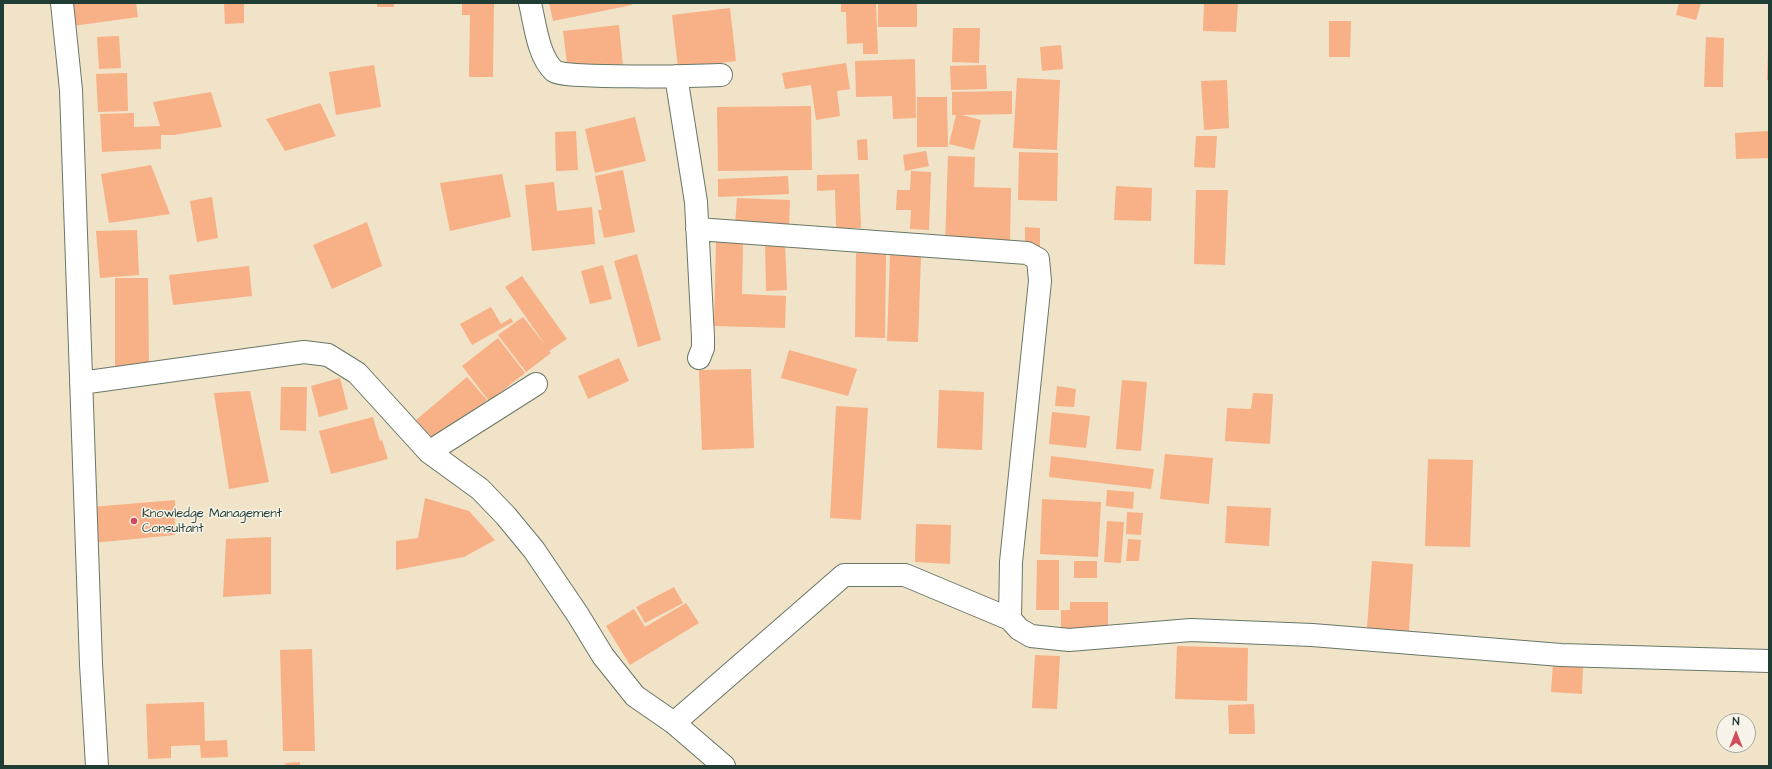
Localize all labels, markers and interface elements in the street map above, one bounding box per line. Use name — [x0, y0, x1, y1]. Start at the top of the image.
place label: Knowledge Management Consultant — [142, 506, 282, 537]
marker: Knowledge Management Consultant — [129, 516, 139, 526]
north arrow — [1716, 713, 1756, 753]
text: N — [1733, 714, 1739, 729]

